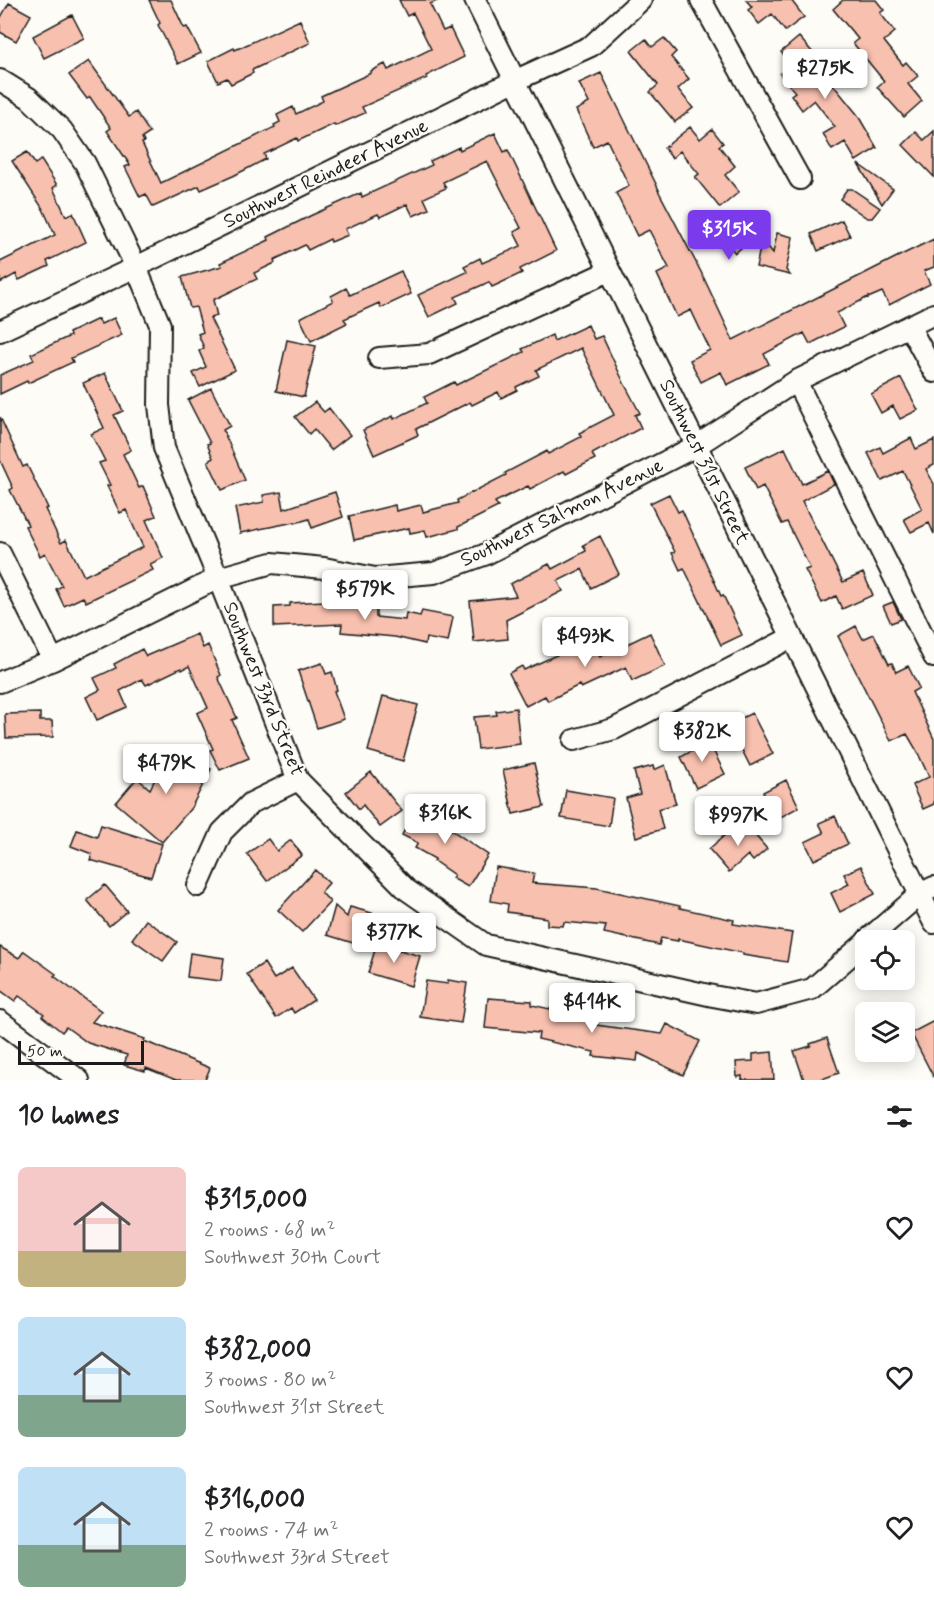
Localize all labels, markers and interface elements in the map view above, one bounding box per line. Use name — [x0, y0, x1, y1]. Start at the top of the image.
pin: $275K — [783, 49, 867, 100]
text: $275K — [797, 55, 853, 82]
street label: Southwest Reindeer Avenue — [219, 113, 433, 235]
pin: $315K — [687, 210, 771, 261]
text: $315K — [702, 216, 756, 243]
street label: Southwest 31st Street — [652, 375, 756, 549]
street label: Southwest Salmon Avenue — [456, 452, 668, 574]
pin: $579K — [323, 570, 407, 621]
text: $579K — [336, 576, 394, 603]
street label: Southwest 33rd Street — [216, 598, 310, 780]
pin: $493K — [543, 617, 627, 668]
text: $493K — [556, 623, 614, 650]
pin: $382K — [660, 712, 744, 763]
text: $382K — [673, 718, 731, 745]
pin: $479K — [124, 744, 208, 795]
text: $479K — [137, 750, 195, 777]
pin: $316K — [403, 794, 487, 845]
pin: $997K — [696, 796, 780, 847]
text: $316K — [419, 800, 471, 827]
text: $997K — [709, 802, 767, 829]
pin: $377K — [352, 913, 436, 964]
text: $377K — [366, 919, 422, 946]
map controls — [855, 930, 915, 1062]
button: locate — [855, 930, 915, 990]
pin: $414K — [550, 983, 634, 1034]
text: $414K — [563, 989, 621, 1016]
button: layers — [855, 1002, 915, 1062]
scale bar — [18, 1038, 144, 1066]
text: 50 m — [27, 1041, 63, 1062]
text: 10 homes — [18, 1099, 119, 1133]
icon: filters — [883, 1100, 916, 1133]
text: $315,000 — [204, 1183, 307, 1217]
icon: home — [66, 1191, 138, 1263]
icon: heart — [883, 1211, 916, 1244]
text: 2 rooms · 68 m² — [204, 1217, 335, 1244]
text: Southwest 30th Court — [204, 1244, 381, 1271]
text: $382,000 — [204, 1333, 311, 1367]
icon: home — [66, 1341, 138, 1413]
icon: heart — [883, 1361, 916, 1394]
text: 3 rooms · 80 m² — [204, 1367, 336, 1394]
text: Southwest 31st Street — [204, 1394, 384, 1421]
text: $316,000 — [204, 1483, 305, 1517]
icon: home — [66, 1491, 138, 1563]
icon: heart — [883, 1511, 916, 1544]
text: 2 rooms · 74 m² — [204, 1517, 338, 1544]
text: Southwest 33rd Street — [204, 1544, 390, 1571]

